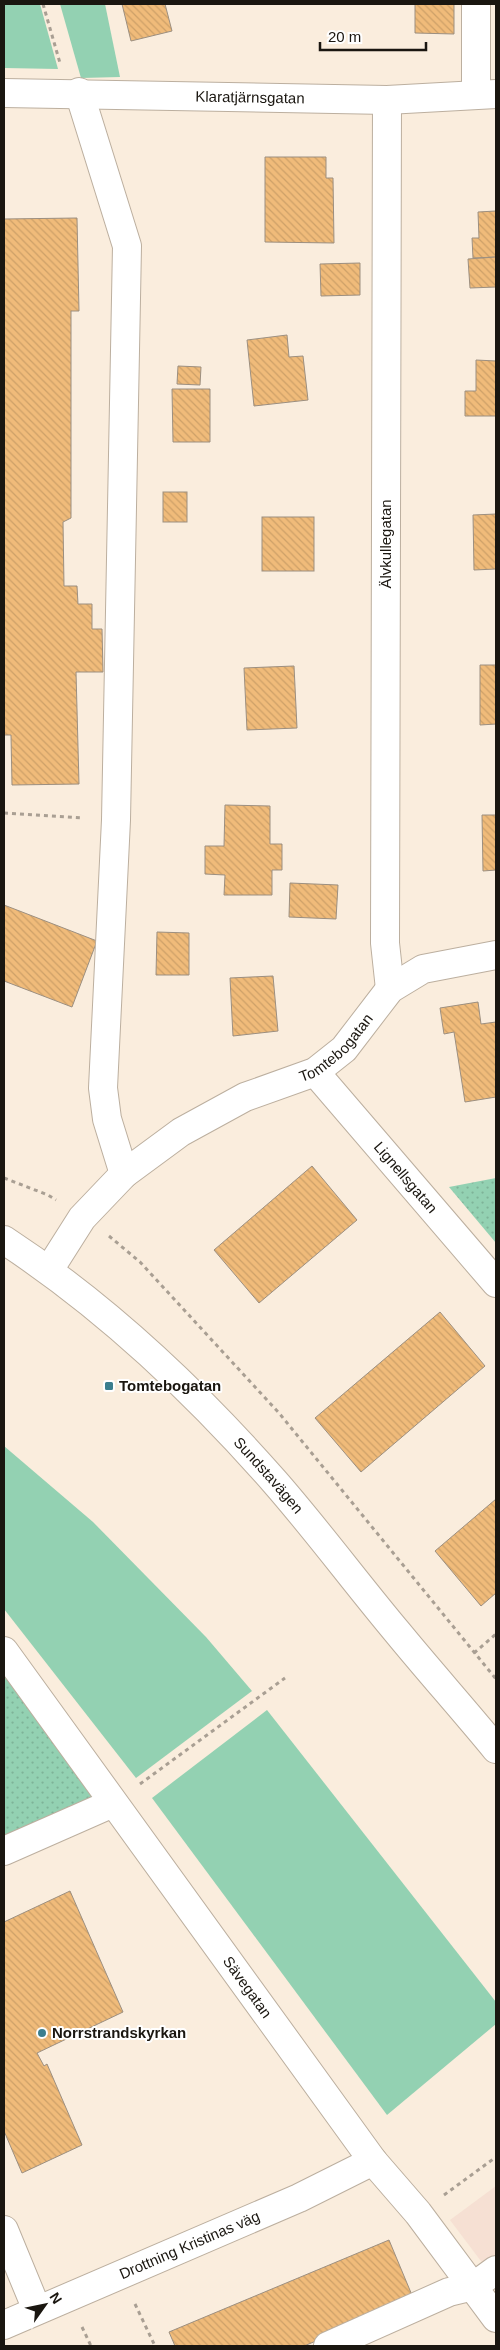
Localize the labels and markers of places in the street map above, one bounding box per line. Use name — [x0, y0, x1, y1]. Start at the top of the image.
place label: Tomtebogatan — [119, 1377, 221, 1394]
marker: Tomtebogatan — [103, 1380, 115, 1392]
place label: Norrstrandskyrkan — [52, 2024, 186, 2041]
marker: Norrstrandskyrkan — [36, 2027, 48, 2039]

